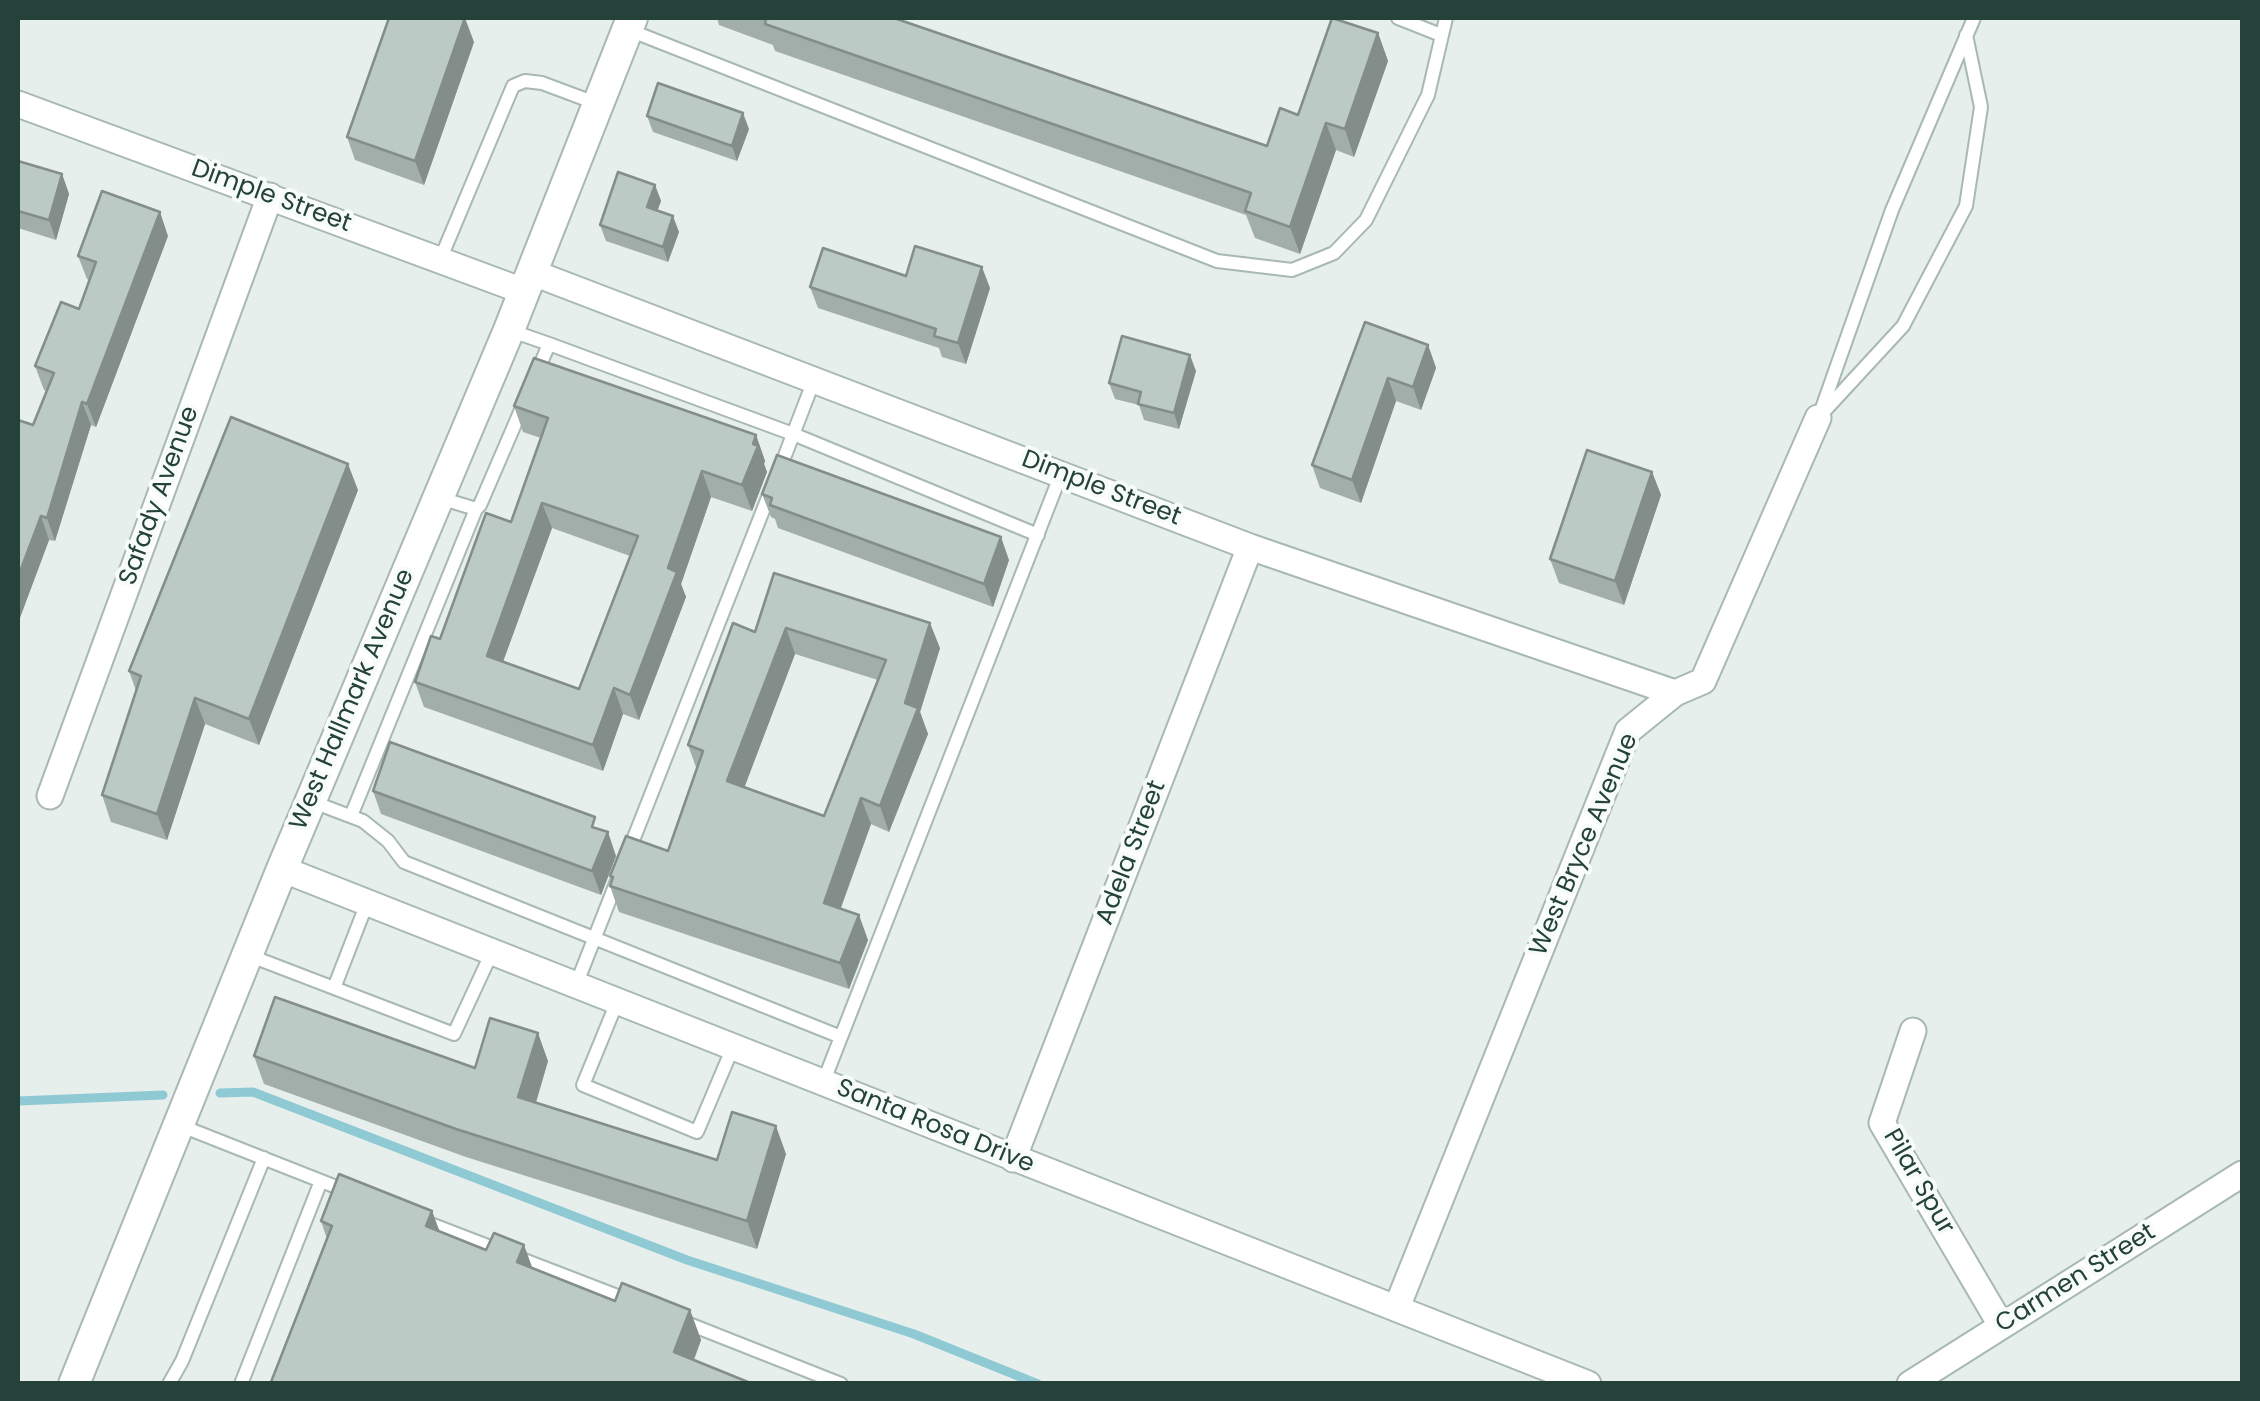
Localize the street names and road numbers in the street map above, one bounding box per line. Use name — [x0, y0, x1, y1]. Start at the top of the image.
street label: Dimple Street — [187, 154, 355, 240]
street label: Safady Avenue — [114, 402, 206, 590]
street label: Dimple Street — [1017, 445, 1185, 533]
street label: West Hallmark Avenue — [284, 565, 422, 835]
street label: West Bryce Avenue — [1525, 729, 1645, 961]
street label: Adela Street — [1091, 777, 1173, 929]
street label: Santa Rosa Drive — [832, 1074, 1038, 1180]
street label: Pilar Spur — [1876, 1124, 1960, 1240]
street label: Carmen Street — [1991, 1218, 2161, 1340]

